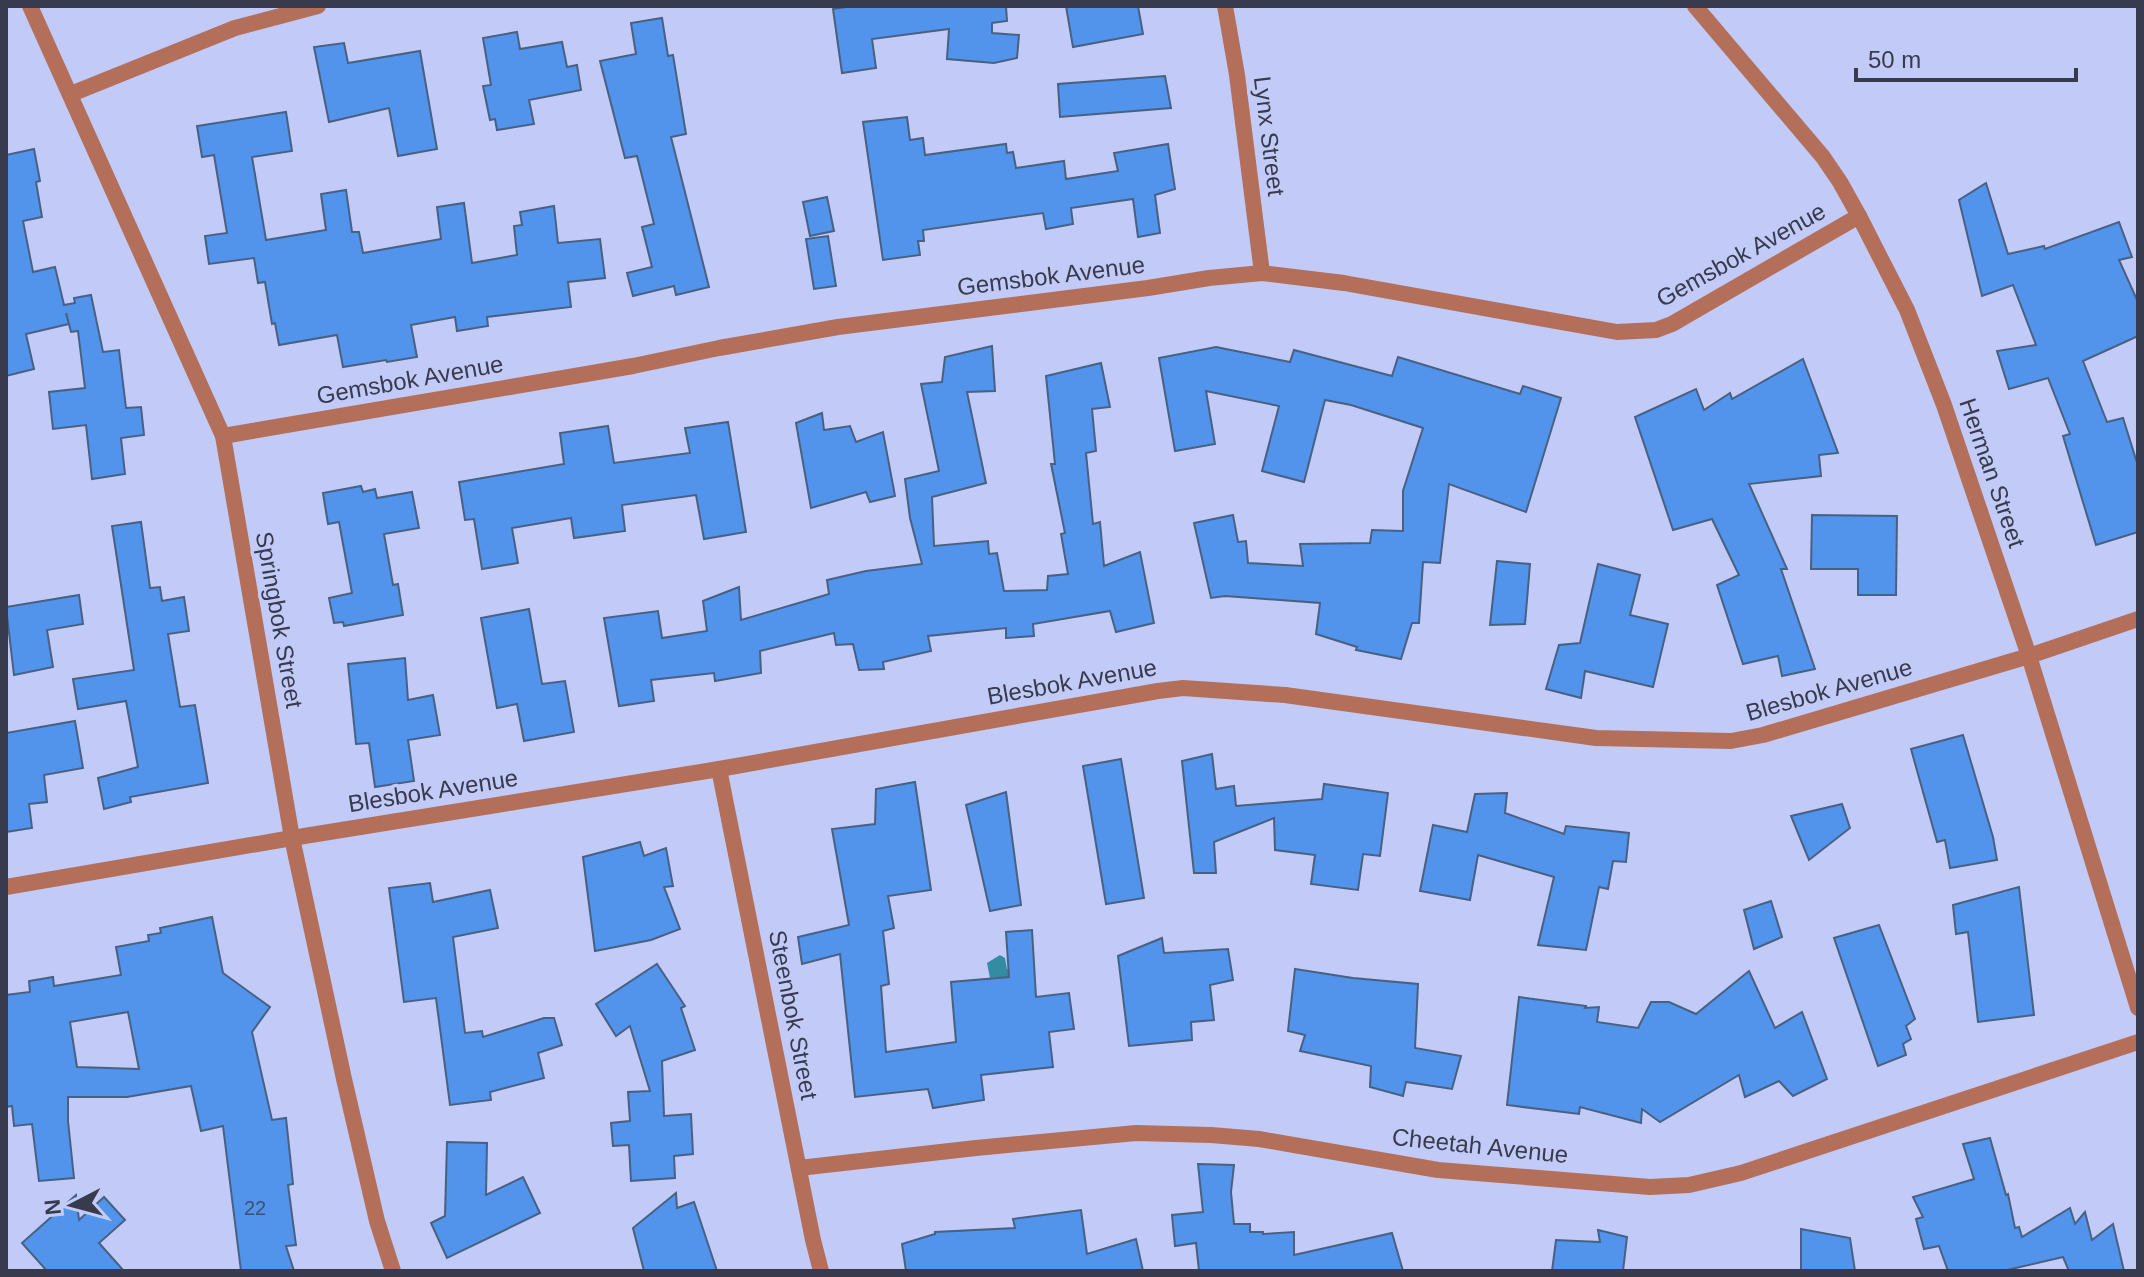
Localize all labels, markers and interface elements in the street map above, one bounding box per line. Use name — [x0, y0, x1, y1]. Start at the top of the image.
scale bar — [1856, 32, 2076, 82]
text: 50 m — [1868, 46, 1921, 73]
street label: Lynx Street — [1249, 74, 1290, 198]
street label: Gemsbok Avenue — [1652, 197, 1830, 312]
street label: Gemsbok Avenue — [955, 251, 1146, 300]
street label: Gemsbok Avenue — [314, 350, 505, 409]
street label: Herman Street — [1954, 395, 2031, 551]
street label: Springbok Street — [251, 530, 308, 711]
street label: Blesbok Avenue — [985, 653, 1159, 710]
street label: Blesbok Avenue — [1743, 653, 1915, 726]
street label: Blesbok Avenue — [346, 764, 520, 817]
street label: Steenbok Street — [764, 928, 823, 1102]
street label: Cheetah Avenue — [1391, 1123, 1570, 1168]
north arrow — [32, 1165, 112, 1245]
house number: 22 — [244, 1197, 266, 1219]
text: N — [39, 1198, 66, 1216]

